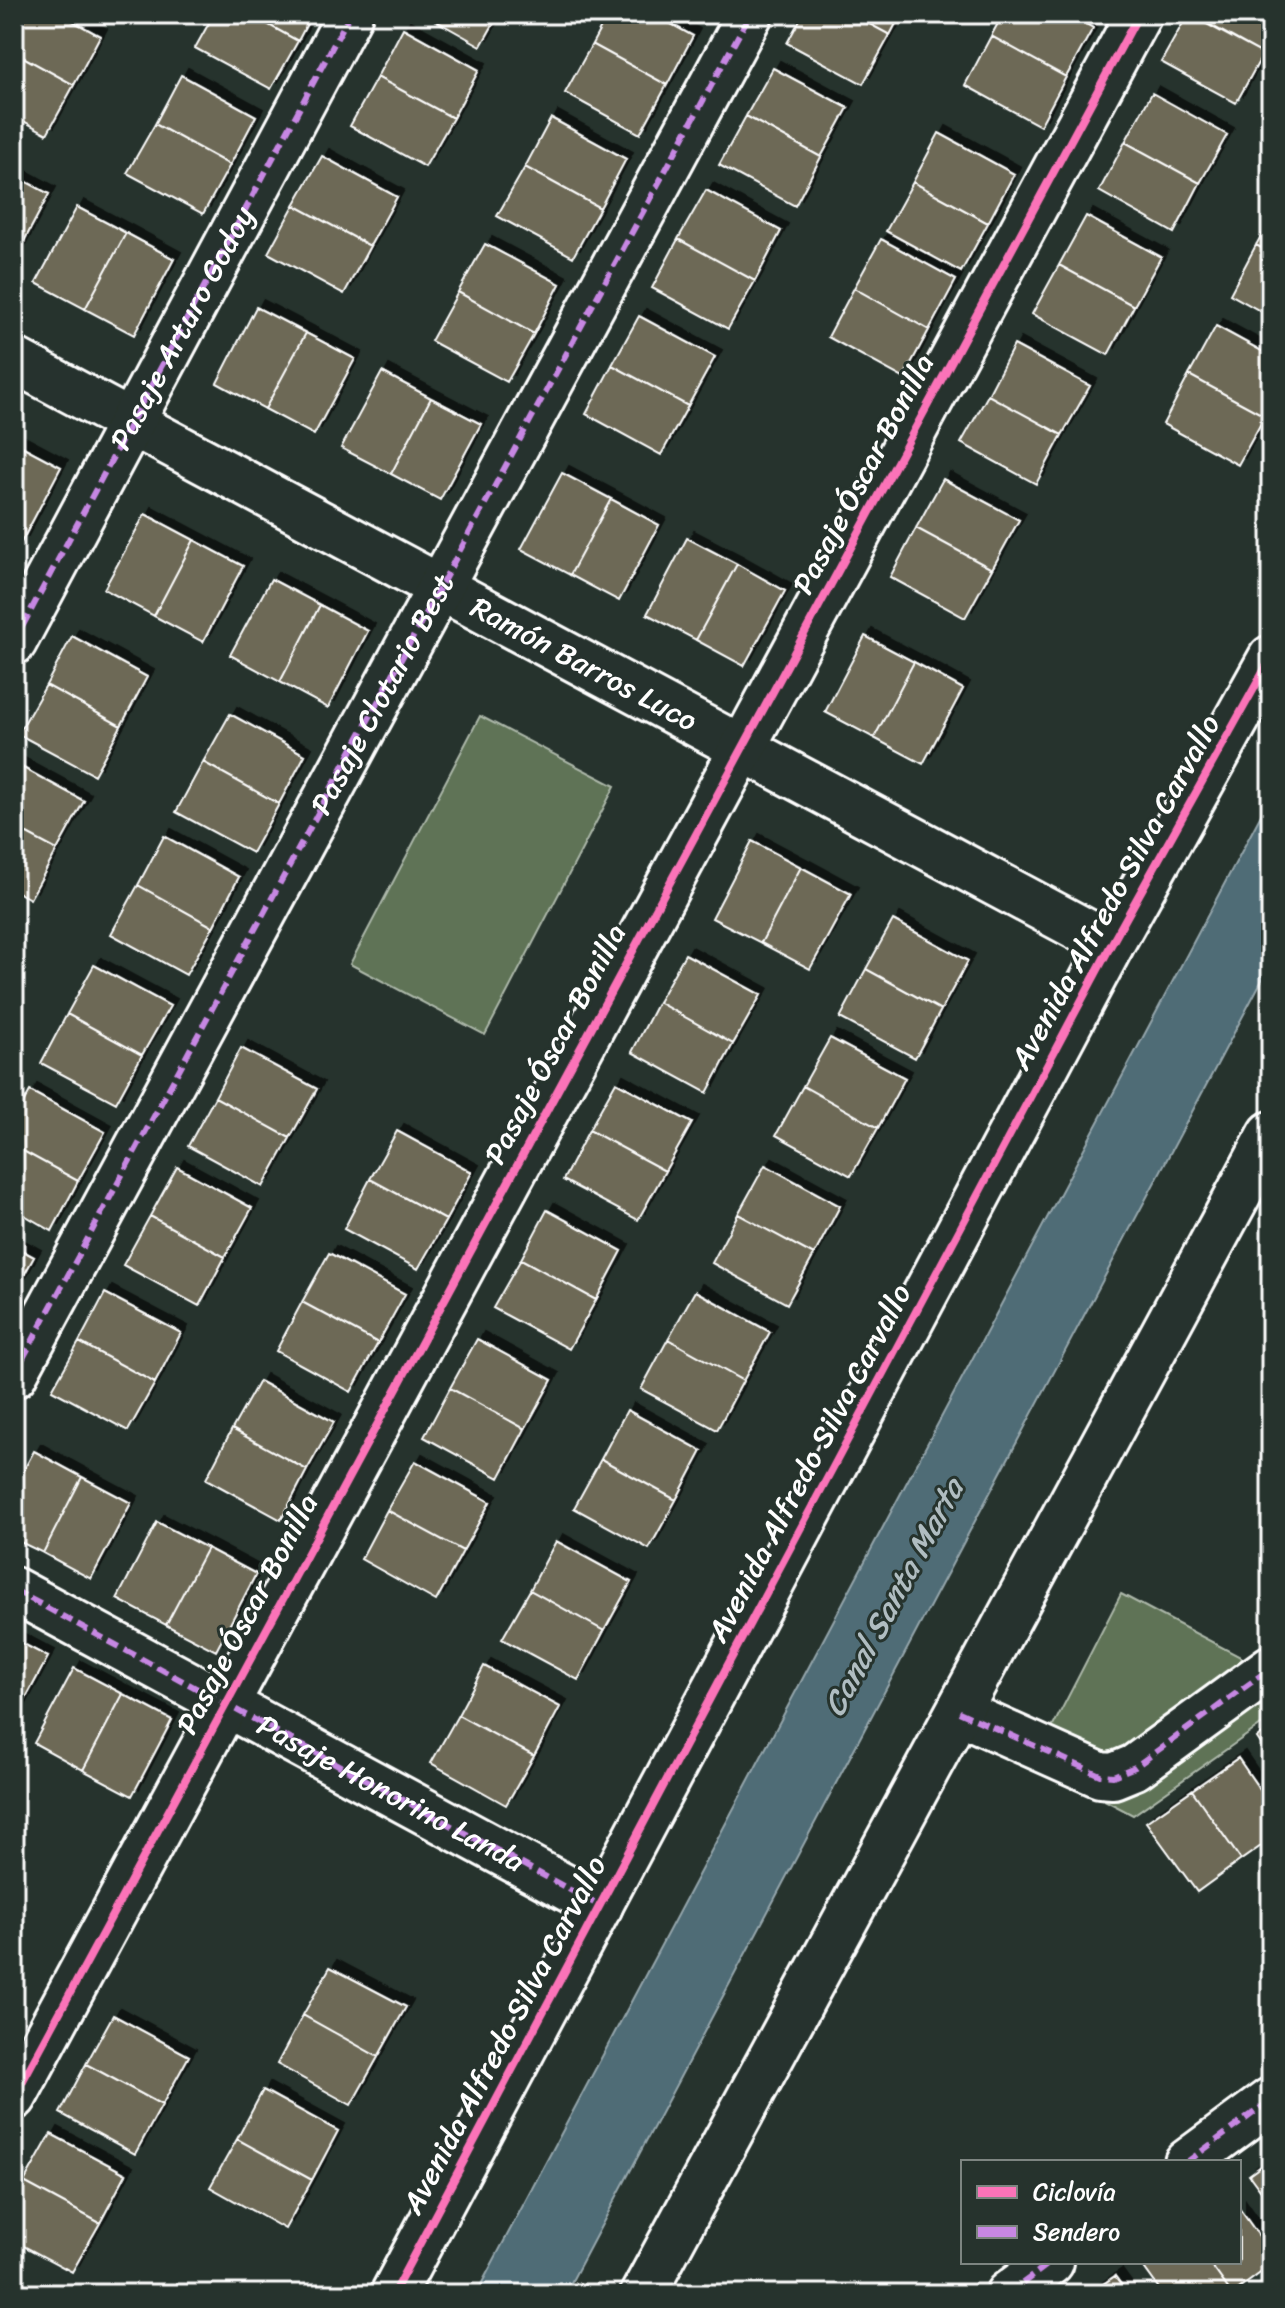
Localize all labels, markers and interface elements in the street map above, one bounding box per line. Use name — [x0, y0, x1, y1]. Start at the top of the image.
street label: Pasaje Arturo Godoy — [94, 196, 270, 460]
street label: Pasaje Óscar Bonilla — [777, 343, 949, 605]
street label: Pasaje Clotario Best — [295, 563, 470, 825]
street label: Ramón Barros Luco — [460, 581, 708, 747]
street label: Avenida Alfredo Silva Carvallo — [994, 704, 1236, 1081]
street label: Pasaje Óscar Bonilla — [469, 913, 641, 1175]
street label: Avenida Alfredo Silva Carvallo — [691, 1274, 927, 1653]
water label: Canal Santa Marta — [807, 1465, 982, 1727]
street label: Pasaje Óscar Bonilla — [161, 1483, 333, 1745]
street label: Pasaje Honorino Landa — [247, 1699, 535, 1888]
street label: Avenida Alfredo Silva Carvallo — [386, 1846, 622, 2225]
legend — [961, 2160, 1241, 2264]
text: Ciclovía — [1033, 2171, 1115, 2213]
text: Sendero — [1033, 2211, 1120, 2253]

